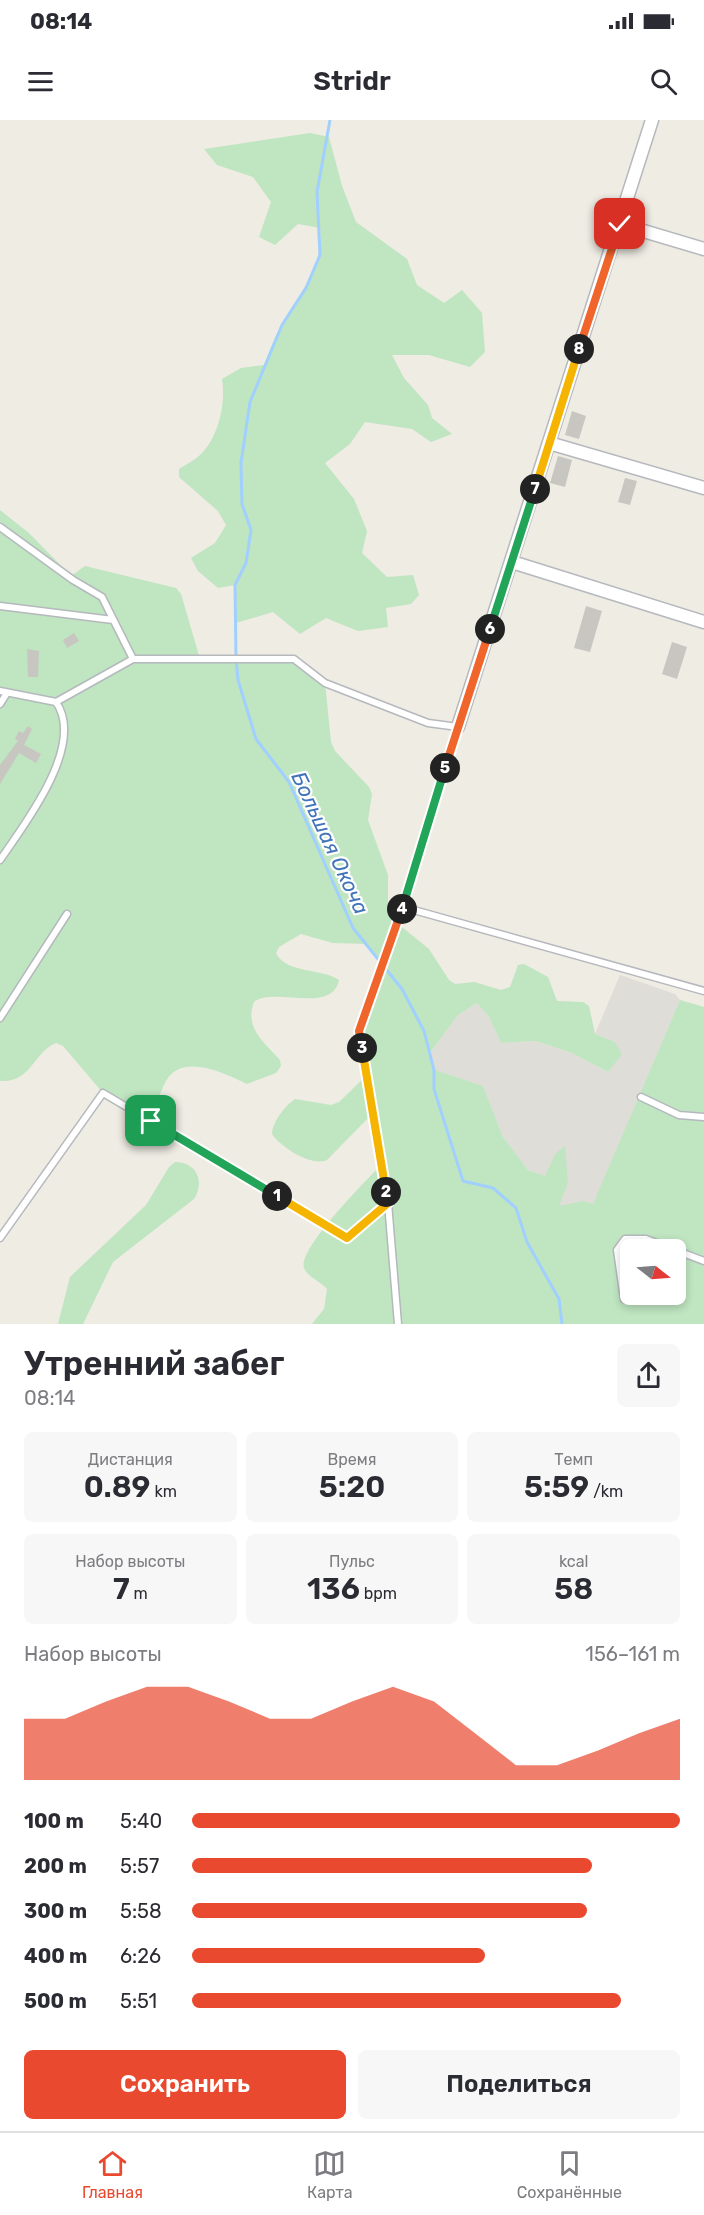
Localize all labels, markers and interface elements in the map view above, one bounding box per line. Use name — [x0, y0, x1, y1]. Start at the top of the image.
text: 08:14 — [30, 8, 92, 35]
icon: menu — [24, 65, 57, 98]
text: Stridr — [313, 65, 391, 97]
icon: search — [647, 65, 680, 98]
pin — [594, 198, 645, 249]
icon: check — [603, 207, 636, 240]
pin: 8 — [564, 334, 594, 364]
text: 8 — [574, 339, 584, 358]
pin: 7 — [520, 474, 550, 504]
text: 7 — [530, 479, 540, 498]
pin: 6 — [475, 614, 505, 644]
text: 6 — [485, 619, 495, 638]
pin: 5 — [430, 753, 460, 783]
text: 5 — [440, 758, 450, 777]
water label: Большая Окоча — [287, 768, 374, 918]
pin: 4 — [387, 894, 417, 924]
text: 4 — [397, 899, 407, 918]
pin: 3 — [347, 1033, 377, 1063]
text: 3 — [357, 1038, 367, 1057]
pin — [125, 1095, 176, 1146]
icon: arrive — [134, 1104, 167, 1137]
pin: 2 — [371, 1177, 401, 1207]
pin: 1 — [262, 1181, 292, 1211]
text: 2 — [381, 1182, 391, 1201]
text: 1 — [273, 1186, 281, 1205]
north arrow — [620, 1239, 686, 1305]
map controls — [620, 1239, 686, 1305]
text: Утренний забег — [24, 1344, 284, 1383]
button: share — [617, 1344, 680, 1407]
text: 08:14 — [24, 1386, 76, 1410]
text: Дистанция — [88, 1450, 173, 1469]
text: Время — [328, 1450, 376, 1469]
text: Темп — [554, 1450, 593, 1469]
text: 0.89 — [84, 1469, 150, 1505]
text: 5:20 — [319, 1469, 385, 1505]
text: 5:59 — [524, 1469, 589, 1505]
text: km — [150, 1482, 177, 1501]
text: /km — [589, 1482, 623, 1501]
text: Набор высоты — [75, 1552, 185, 1571]
text: Пульс — [329, 1552, 375, 1571]
text: kcal — [559, 1552, 588, 1571]
text: 7 — [113, 1571, 130, 1607]
text: 136 — [307, 1571, 360, 1607]
text: 58 — [554, 1571, 593, 1607]
text: m — [130, 1584, 148, 1603]
text: bpm — [360, 1584, 397, 1603]
text: Набор высоты — [24, 1642, 162, 1666]
text: 156–161 m — [585, 1642, 680, 1666]
text: 100 m — [24, 1809, 84, 1833]
text: 5:40 — [120, 1809, 162, 1833]
text: 200 m — [24, 1854, 87, 1878]
text: 5:57 — [120, 1854, 159, 1878]
text: 300 m — [24, 1899, 87, 1923]
text: 5:58 — [120, 1899, 162, 1923]
text: 400 m — [24, 1944, 87, 1968]
text: 6:26 — [120, 1944, 161, 1968]
text: 500 m — [24, 1989, 87, 2013]
text: 5:51 — [120, 1989, 157, 2013]
button: Сохранить — [24, 2050, 346, 2119]
button: Поделиться — [358, 2050, 680, 2119]
tab: Главная — [82, 2147, 143, 2202]
tab: Карта — [307, 2147, 353, 2202]
tab: Сохранённые — [517, 2147, 622, 2202]

